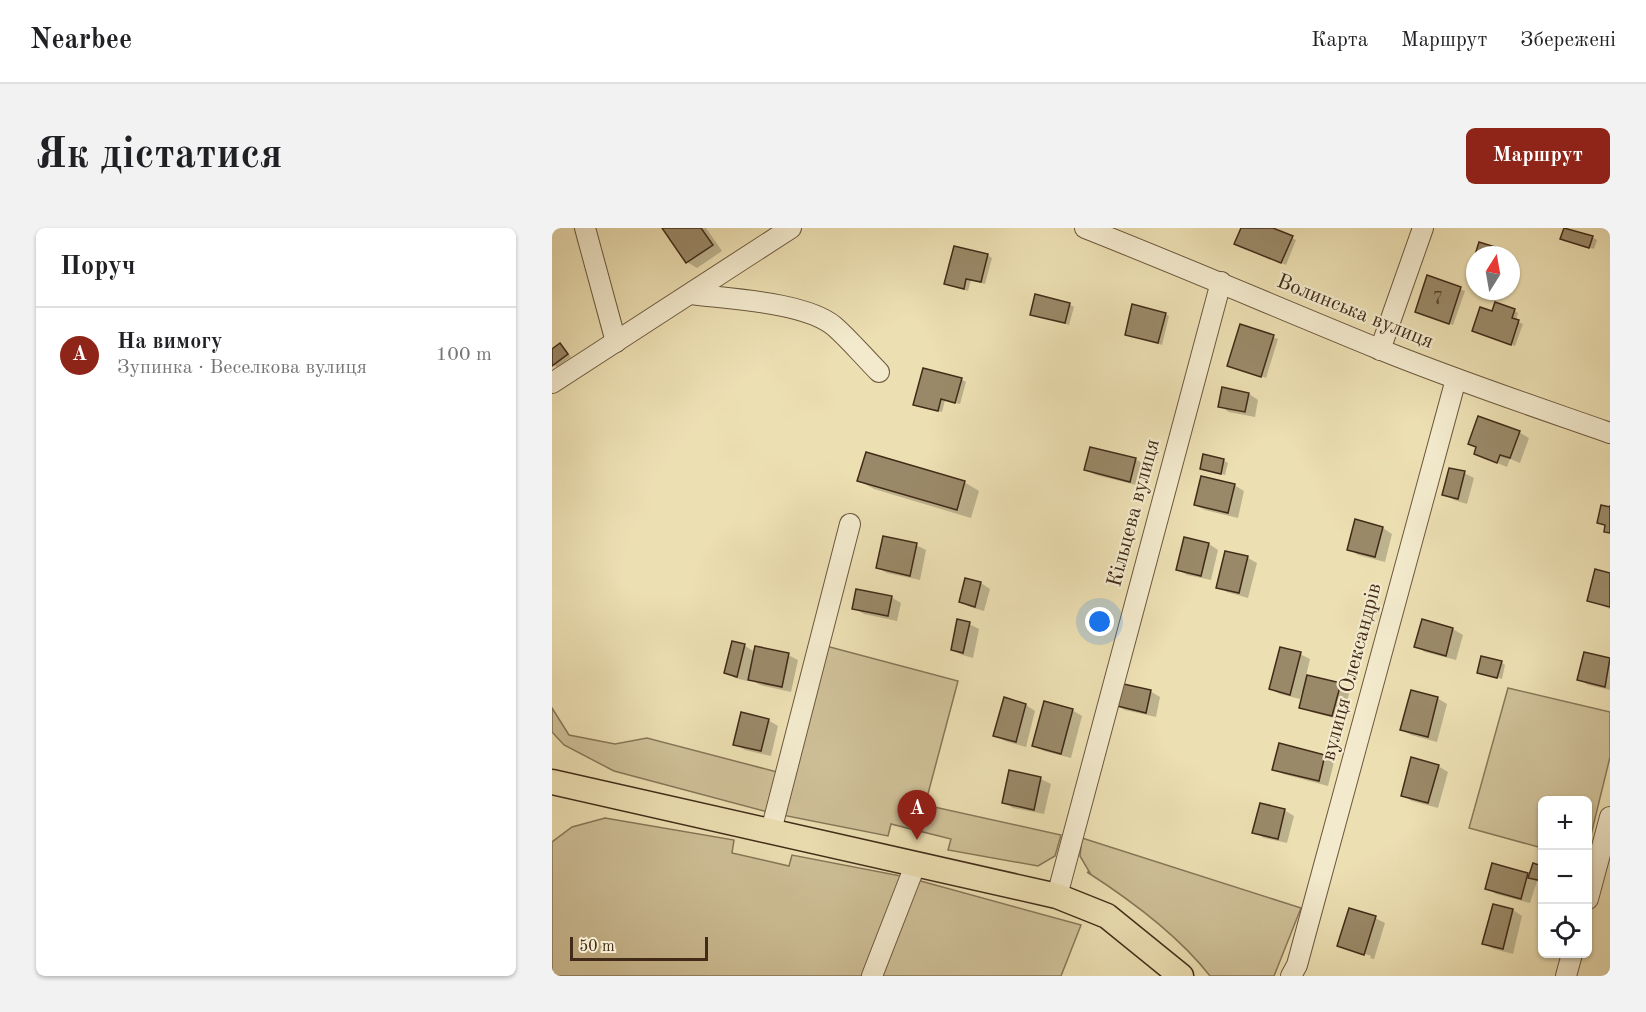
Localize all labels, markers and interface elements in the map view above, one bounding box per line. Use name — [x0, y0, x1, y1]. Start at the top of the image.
text: Nearbee — [30, 27, 132, 55]
text: Карта — [1311, 30, 1368, 51]
text: Маршрут — [1401, 30, 1487, 51]
text: Збережені — [1520, 30, 1616, 51]
button: Маршрут — [1466, 128, 1610, 184]
text: Як дістатися — [36, 135, 283, 177]
north arrow — [1466, 246, 1520, 300]
text: Поруч — [60, 254, 136, 280]
street label: Волинська вулиця — [1274, 271, 1437, 353]
house number: 7 — [1433, 290, 1443, 308]
text: На вимогу — [117, 331, 223, 353]
text: A — [72, 345, 87, 365]
text: 100 m — [436, 345, 492, 365]
text: Зупинка · Веселкова вулиця — [117, 358, 367, 378]
street label: Кільцева вулиця — [1104, 437, 1164, 589]
street label: вулиця Олександрів — [1318, 581, 1386, 763]
your location — [1085, 607, 1114, 636]
pin: A — [898, 790, 937, 840]
map controls — [1538, 796, 1592, 958]
button: + — [1538, 796, 1592, 850]
button: − — [1538, 850, 1592, 904]
button: locate — [1538, 904, 1592, 958]
scale bar — [570, 934, 708, 962]
text: 50 m — [579, 939, 615, 955]

